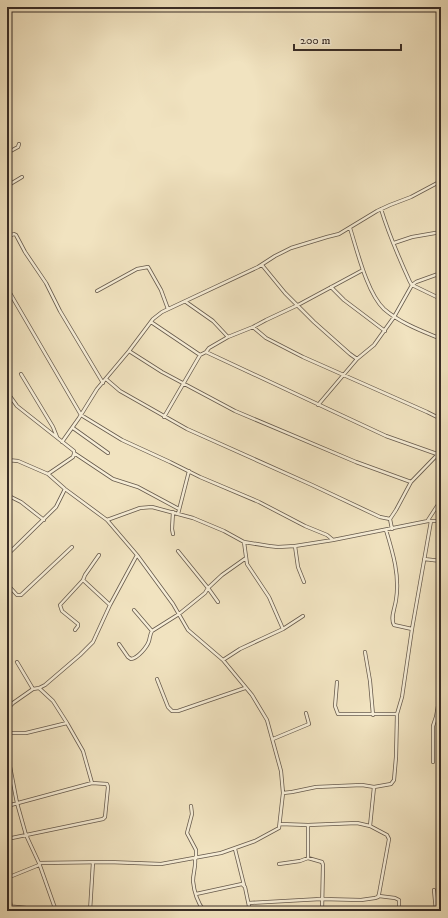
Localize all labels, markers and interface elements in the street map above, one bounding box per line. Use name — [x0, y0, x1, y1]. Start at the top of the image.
scale bar — [294, 26, 401, 52]
text: 200 m — [300, 33, 330, 48]

